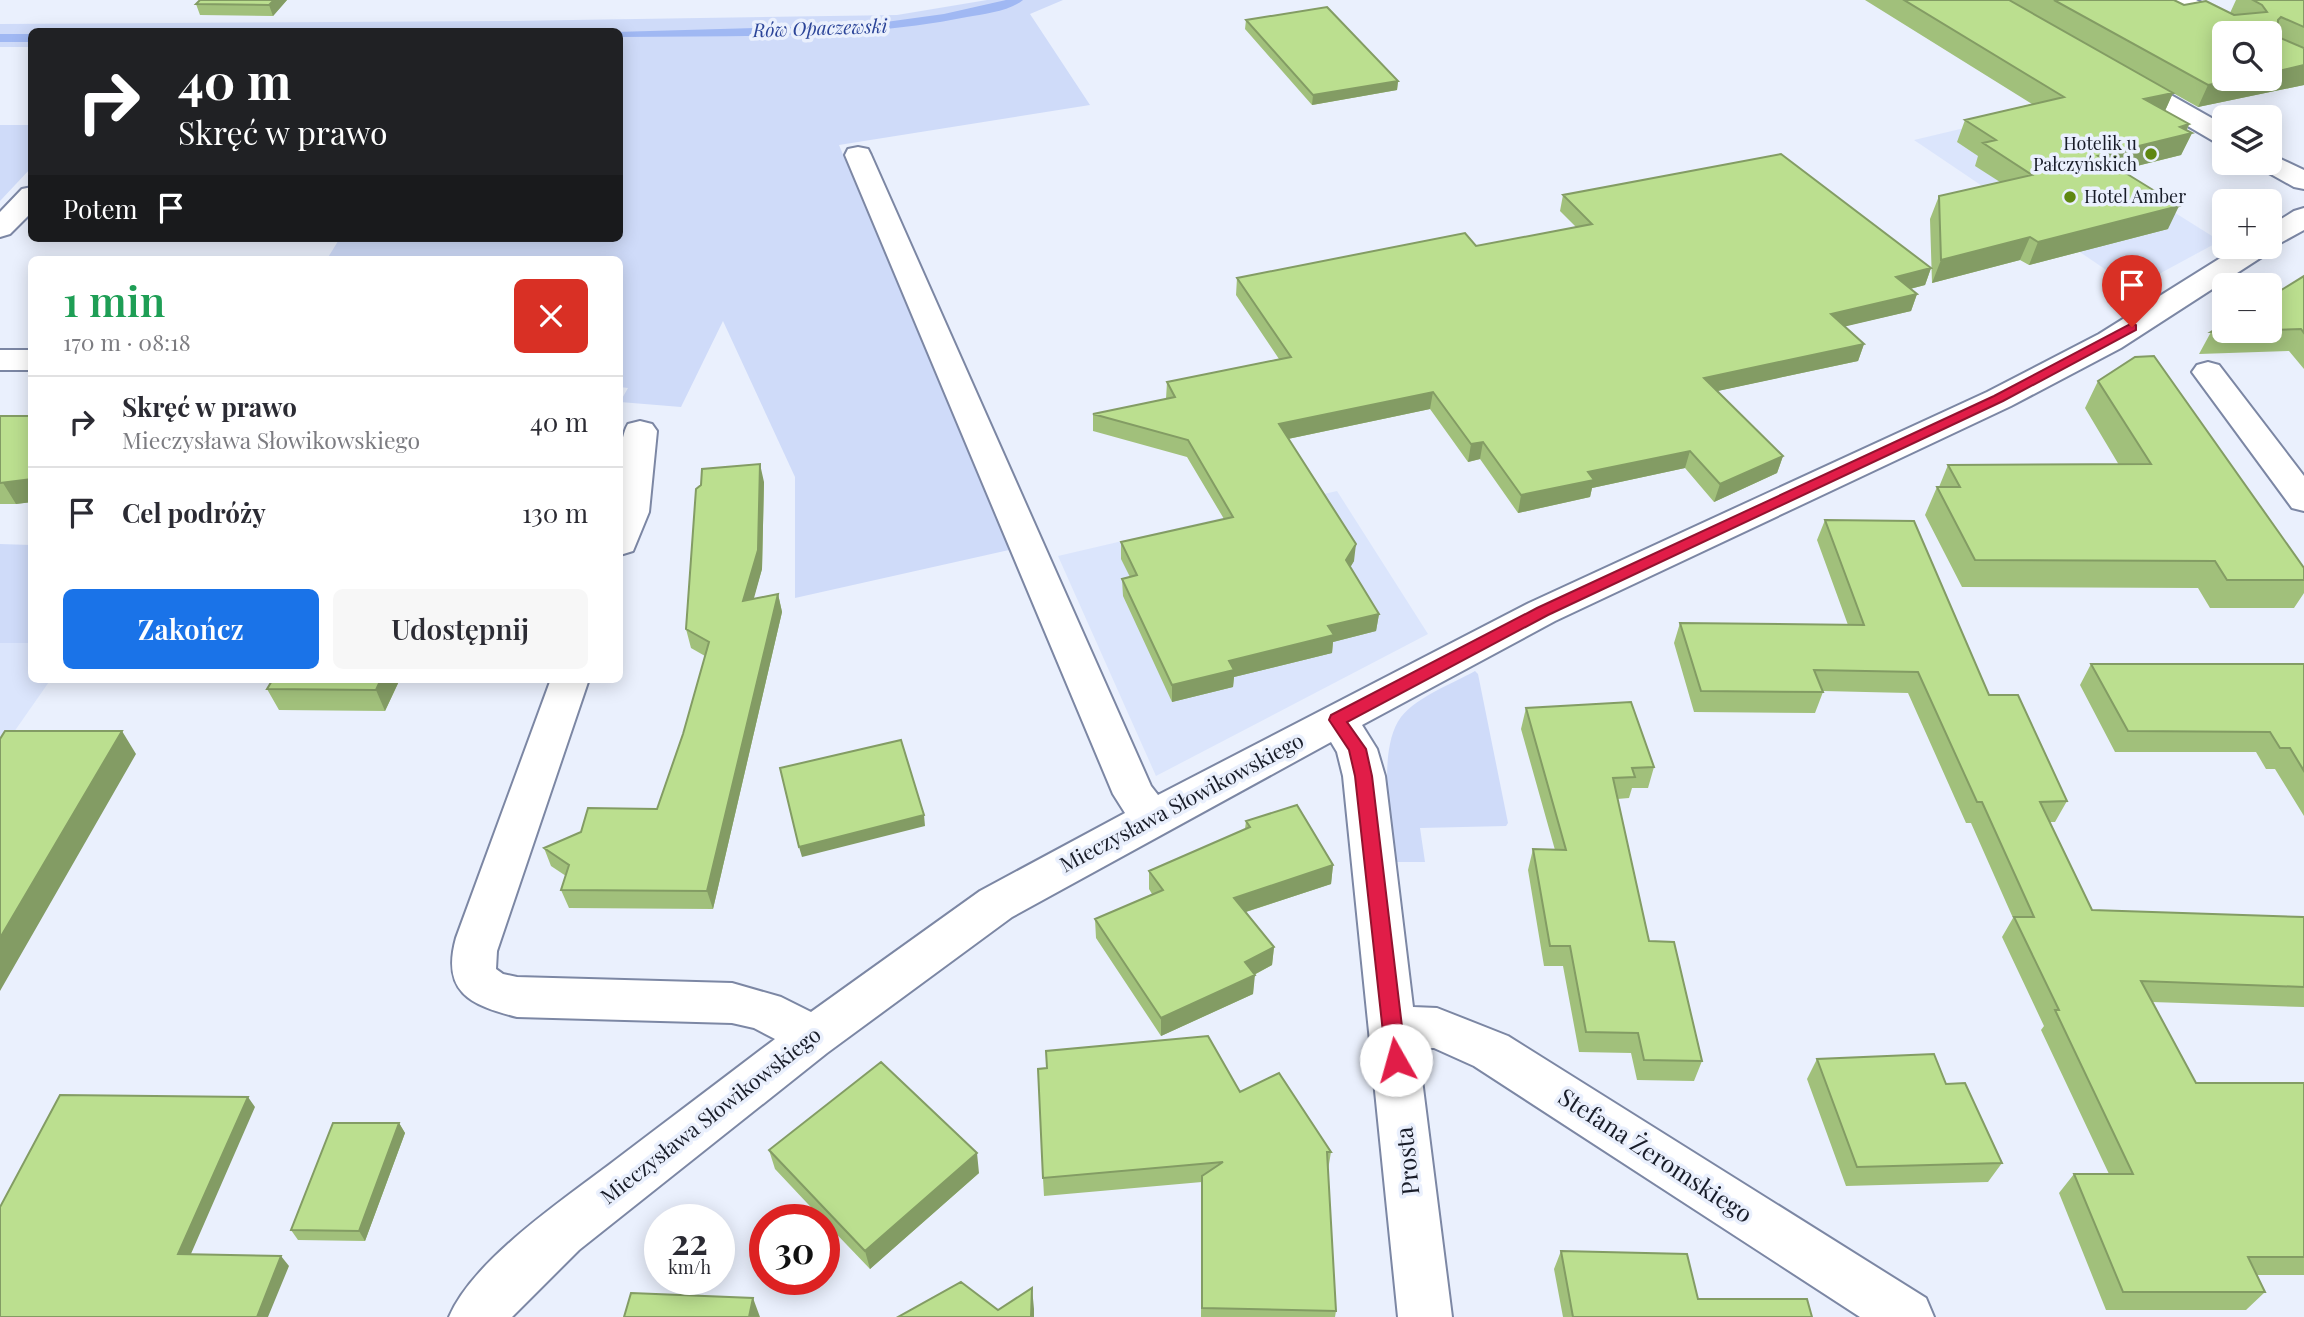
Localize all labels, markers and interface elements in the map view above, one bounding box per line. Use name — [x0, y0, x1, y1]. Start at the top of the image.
water label: Rów Opaczewski — [751, 12, 889, 42]
map controls — [2212, 21, 2282, 343]
button: search — [2212, 21, 2282, 91]
text: 40 m — [178, 47, 291, 112]
icon: right — [63, 56, 154, 147]
button: layers — [2212, 105, 2282, 175]
text: Skręć w prawo — [178, 110, 388, 153]
place label: Hotelik u Pałczyńskich — [2033, 131, 2138, 176]
marker: Hotelik u Pałczyńskich — [2143, 146, 2159, 162]
place label: Hotel Amber — [2084, 184, 2186, 208]
icon: arrive — [152, 189, 190, 227]
marker: Hotel Amber — [2062, 189, 2078, 205]
button: + — [2212, 189, 2282, 259]
text: Potem — [63, 191, 138, 226]
pin — [2102, 255, 2162, 327]
icon: arrive — [2113, 266, 2151, 304]
text: 1 min — [63, 272, 165, 328]
button: − — [2212, 273, 2282, 343]
button: close — [514, 279, 588, 353]
text: 170 m · 08:18 — [63, 326, 191, 357]
text: Skręć w prawo — [122, 389, 297, 424]
icon: right — [63, 403, 101, 441]
text: 40 m — [530, 404, 588, 439]
text: Mieczysława Słowikowskiego — [122, 424, 420, 455]
icon: arrive — [63, 494, 101, 532]
text: Cel podróży — [122, 495, 266, 530]
text: 130 m — [522, 495, 588, 530]
button: Zakończ — [63, 589, 319, 669]
button: Udostępnij — [333, 589, 588, 669]
street label: Mieczysława Słowikowskiego — [1054, 725, 1308, 877]
street label: Mieczysława Słowikowskiego — [594, 1020, 826, 1209]
position arrow — [1359, 1023, 1433, 1097]
street label: Stefana Żeromskiego — [1553, 1080, 1759, 1229]
street label: Prosta — [1387, 1125, 1426, 1197]
speed limit sign: 30 — [749, 1204, 840, 1295]
text: 22 — [671, 1217, 708, 1264]
text: km/h — [668, 1255, 711, 1279]

